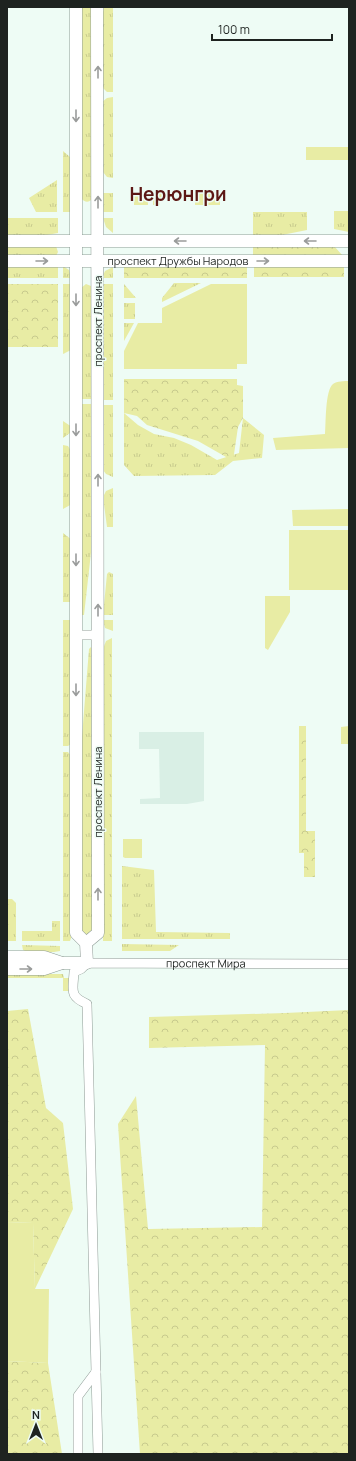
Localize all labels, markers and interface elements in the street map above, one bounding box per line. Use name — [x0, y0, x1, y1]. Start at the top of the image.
scale bar — [212, 16, 332, 42]
text: 100 m — [218, 21, 250, 38]
one-way arrow — [94, 66, 101, 79]
one-way arrow — [72, 109, 80, 122]
district label: Нерюнгри — [129, 181, 227, 207]
one-way arrow — [94, 196, 102, 209]
one-way arrow — [174, 237, 187, 245]
one-way arrow — [304, 237, 317, 245]
street label: проспект Дружбы Народов — [108, 253, 249, 268]
one-way arrow — [35, 257, 48, 265]
one-way arrow — [256, 257, 269, 265]
street label: проспект Ленина — [90, 276, 105, 366]
one-way arrow — [72, 293, 80, 306]
one-way arrow — [72, 423, 80, 436]
one-way arrow — [94, 474, 102, 487]
one-way arrow — [72, 553, 80, 566]
one-way arrow — [94, 604, 102, 617]
one-way arrow — [72, 683, 80, 696]
street label: проспект Ленина — [90, 747, 105, 837]
one-way arrow — [94, 888, 102, 901]
street label: проспект Мира — [166, 955, 246, 971]
one-way arrow — [19, 965, 32, 973]
north arrow — [16, 1405, 56, 1445]
text: N — [32, 1407, 40, 1422]

